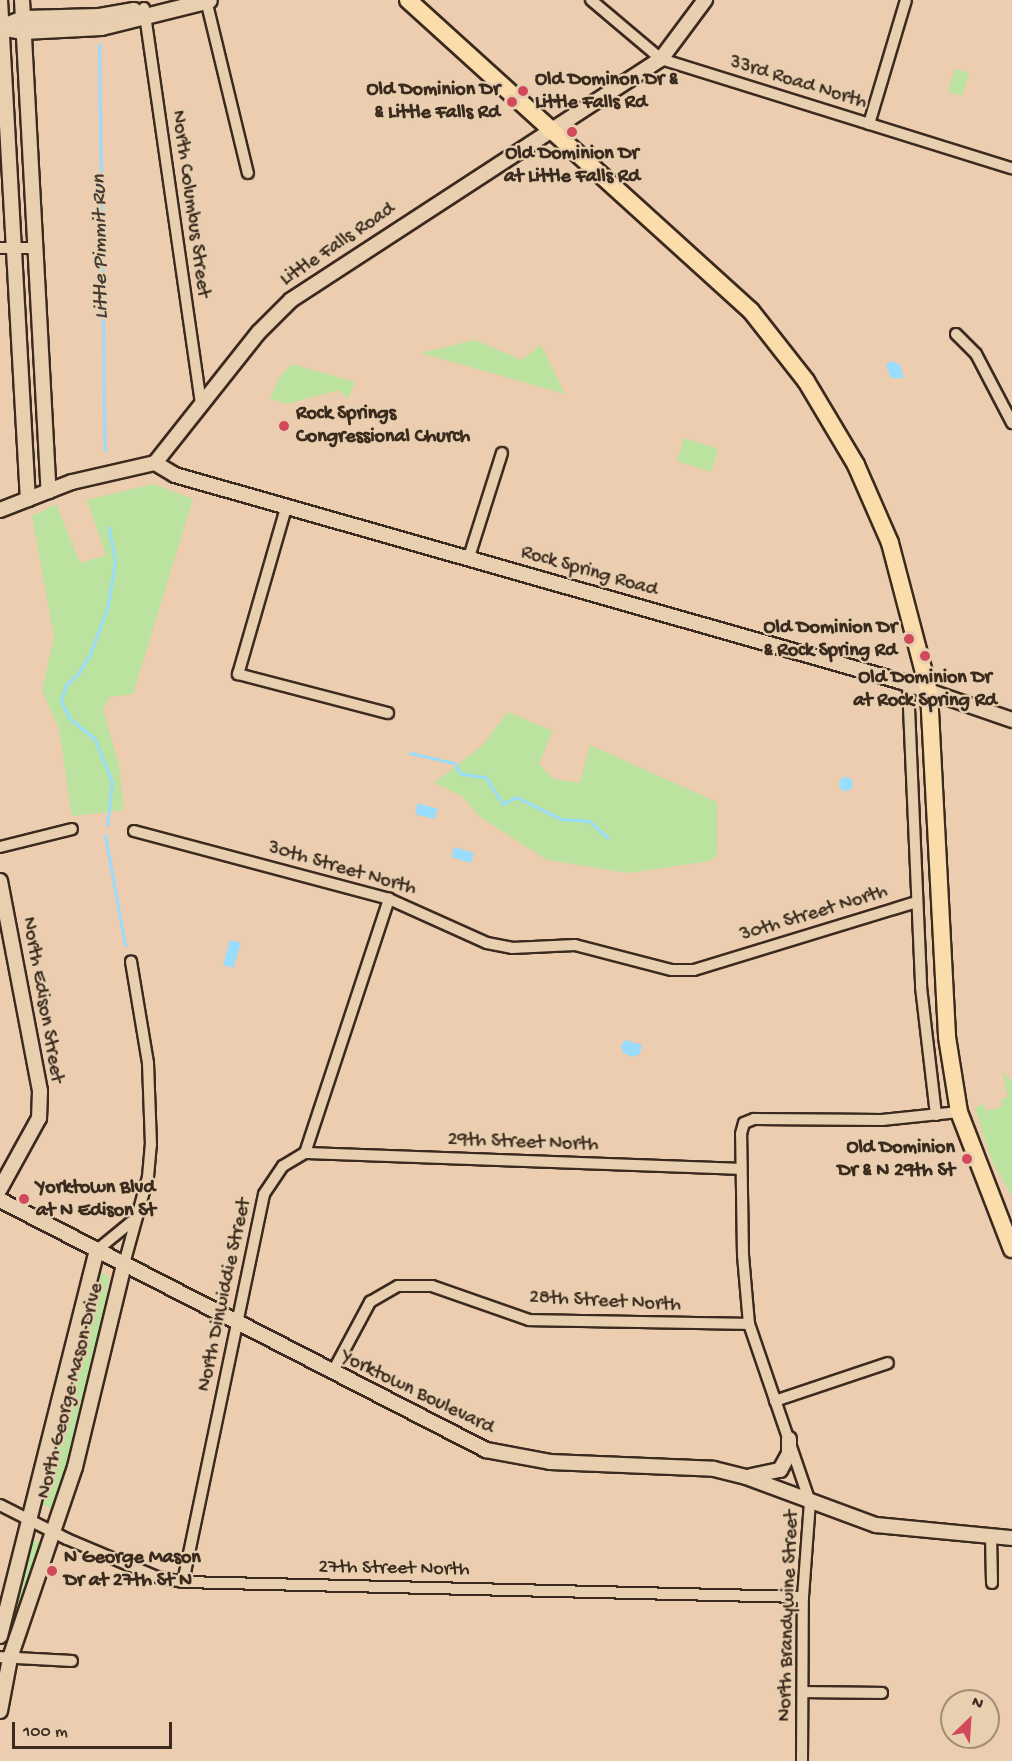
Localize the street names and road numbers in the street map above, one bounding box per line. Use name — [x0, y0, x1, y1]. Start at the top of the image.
street label: 33rd Road North — [727, 51, 869, 115]
street label: North Columbus Street — [165, 109, 215, 299]
street label: Little Falls Road — [276, 198, 400, 292]
street label: Rock Spring Road — [518, 541, 660, 603]
street label: 30th Street North — [265, 836, 419, 902]
street label: 30th Street North — [737, 880, 891, 948]
street label: North Edison Street — [16, 915, 68, 1085]
street label: 29th Street North — [447, 1128, 599, 1158]
street label: North Dinwiddie Street — [193, 1196, 257, 1394]
street label: North George Mason Drive — [33, 1281, 109, 1501]
street label: 28th Street North — [529, 1286, 681, 1318]
street label: Yorktown Boulevard — [337, 1346, 497, 1440]
street label: North Brandywine Street — [773, 1510, 805, 1722]
street label: 27th Street North — [318, 1556, 470, 1582]

